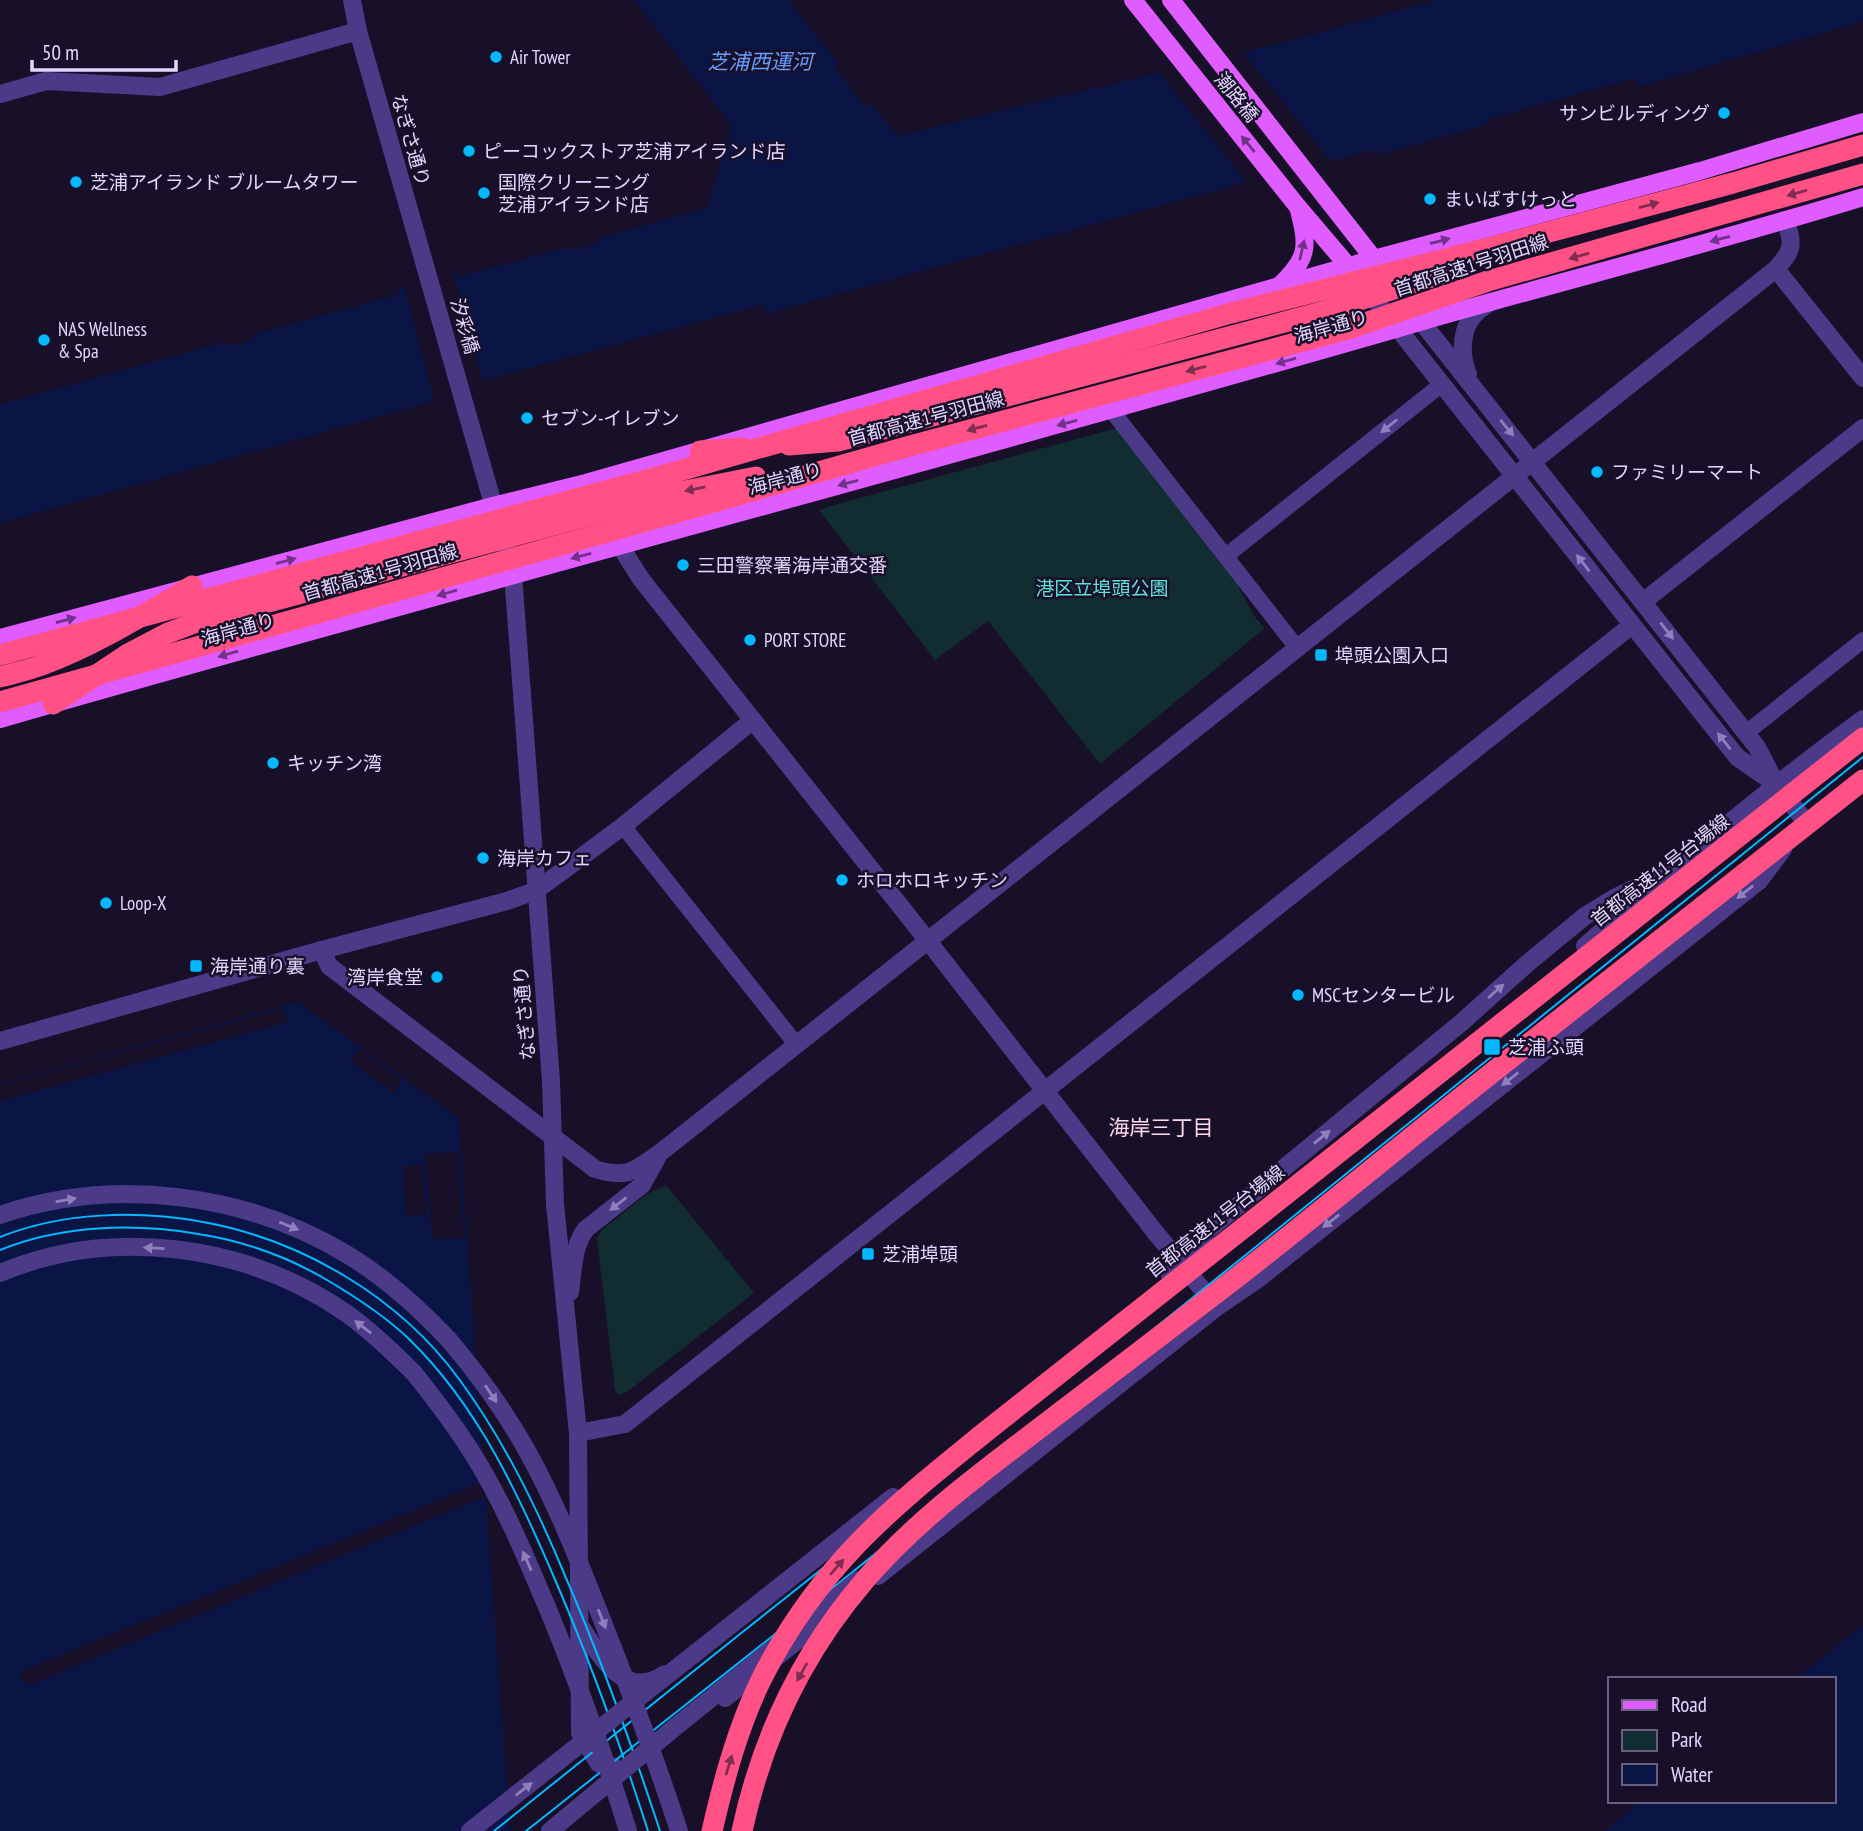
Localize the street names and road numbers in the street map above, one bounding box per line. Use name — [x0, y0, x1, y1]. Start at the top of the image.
street label: 潮路橋 — [1210, 67, 1264, 127]
street label: なぎさ通り — [386, 91, 436, 189]
street label: 首都高速1号羽田線 — [1391, 229, 1551, 301]
street label: 汐彩橋 — [446, 295, 484, 357]
street label: 海岸通り — [1291, 304, 1371, 348]
street label: 首都高速1号羽田線 — [845, 386, 1007, 450]
street label: 海岸通り — [745, 457, 825, 499]
street label: 首都高速1号羽田線 — [300, 538, 460, 606]
street label: 海岸通り — [198, 607, 278, 651]
street label: 首都高速11号台場線 — [1586, 808, 1734, 932]
street label: なぎさ通り — [508, 965, 540, 1061]
street label: 首都高速11号台場線 — [1141, 1159, 1289, 1283]

